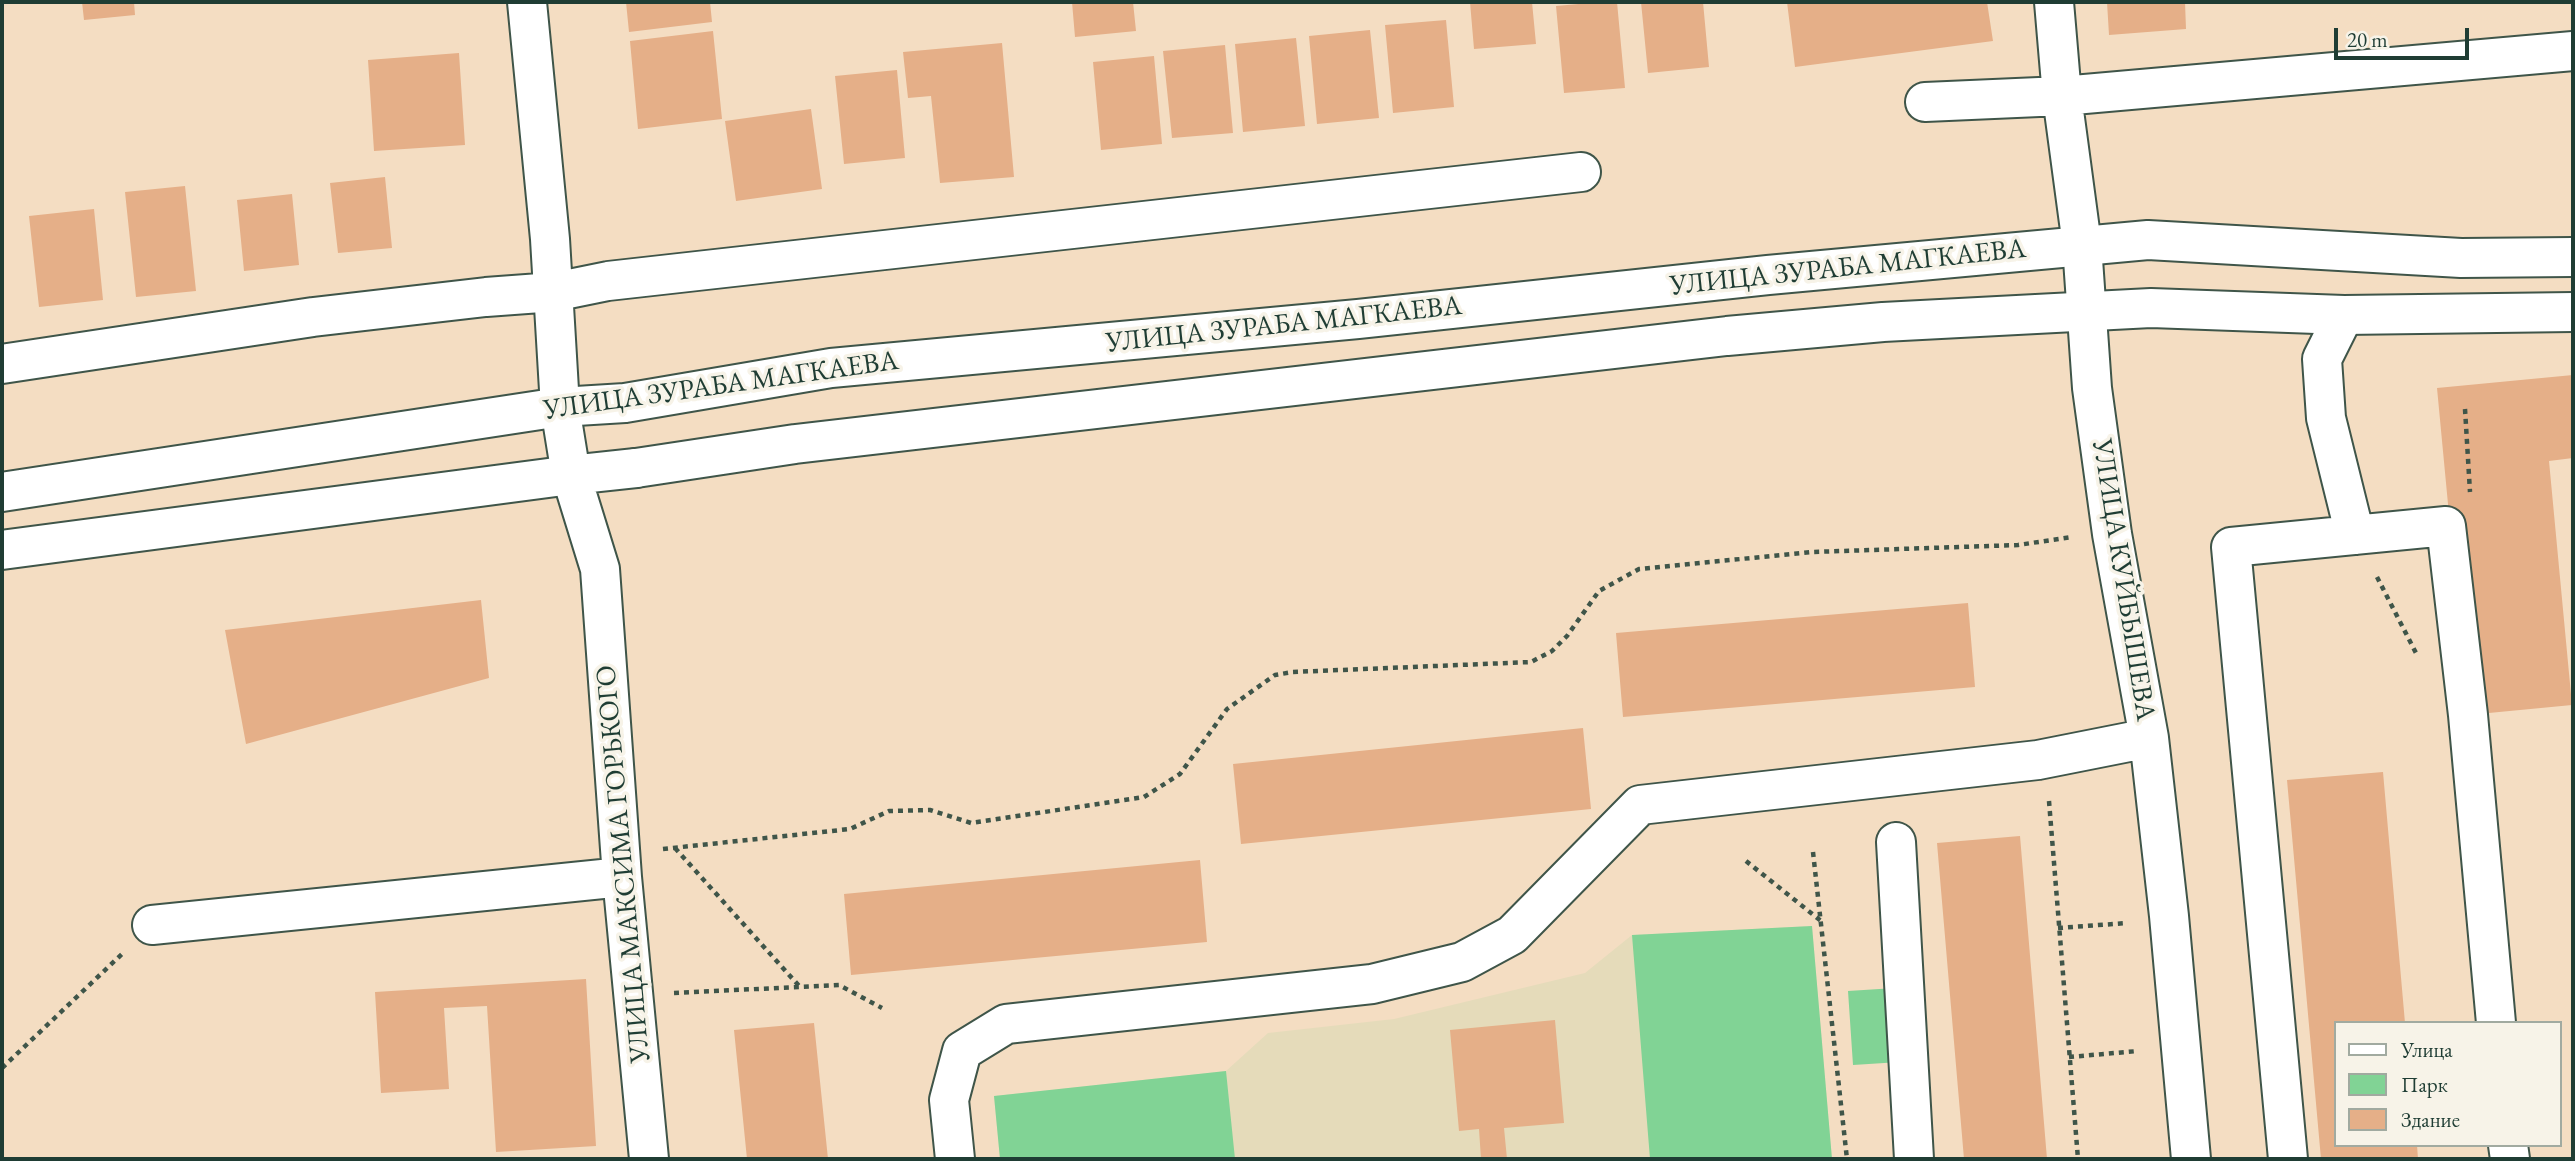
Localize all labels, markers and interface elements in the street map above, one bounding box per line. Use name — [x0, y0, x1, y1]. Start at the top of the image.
scale bar — [2337, 14, 2472, 58]
text: 20 m — [2347, 26, 2388, 53]
street label: УЛИЦА ЗУРАБА МАГКАЕВА — [1668, 233, 2028, 303]
street label: УЛИЦА ЗУРАБА МАГКАЕВА — [1104, 290, 1464, 360]
street label: УЛИЦА ЗУРАБА МАГКАЕВА — [541, 344, 901, 428]
street label: УЛИЦА КУЙБЫШЕВА — [2084, 436, 2162, 724]
street label: УЛИЦА МАКСИМА ГОРЬКОГО — [590, 664, 658, 1064]
legend — [2334, 1021, 2561, 1147]
text: Улица — [2401, 1036, 2453, 1063]
text: Парк — [2401, 1071, 2448, 1098]
text: Здание — [2401, 1106, 2460, 1133]

